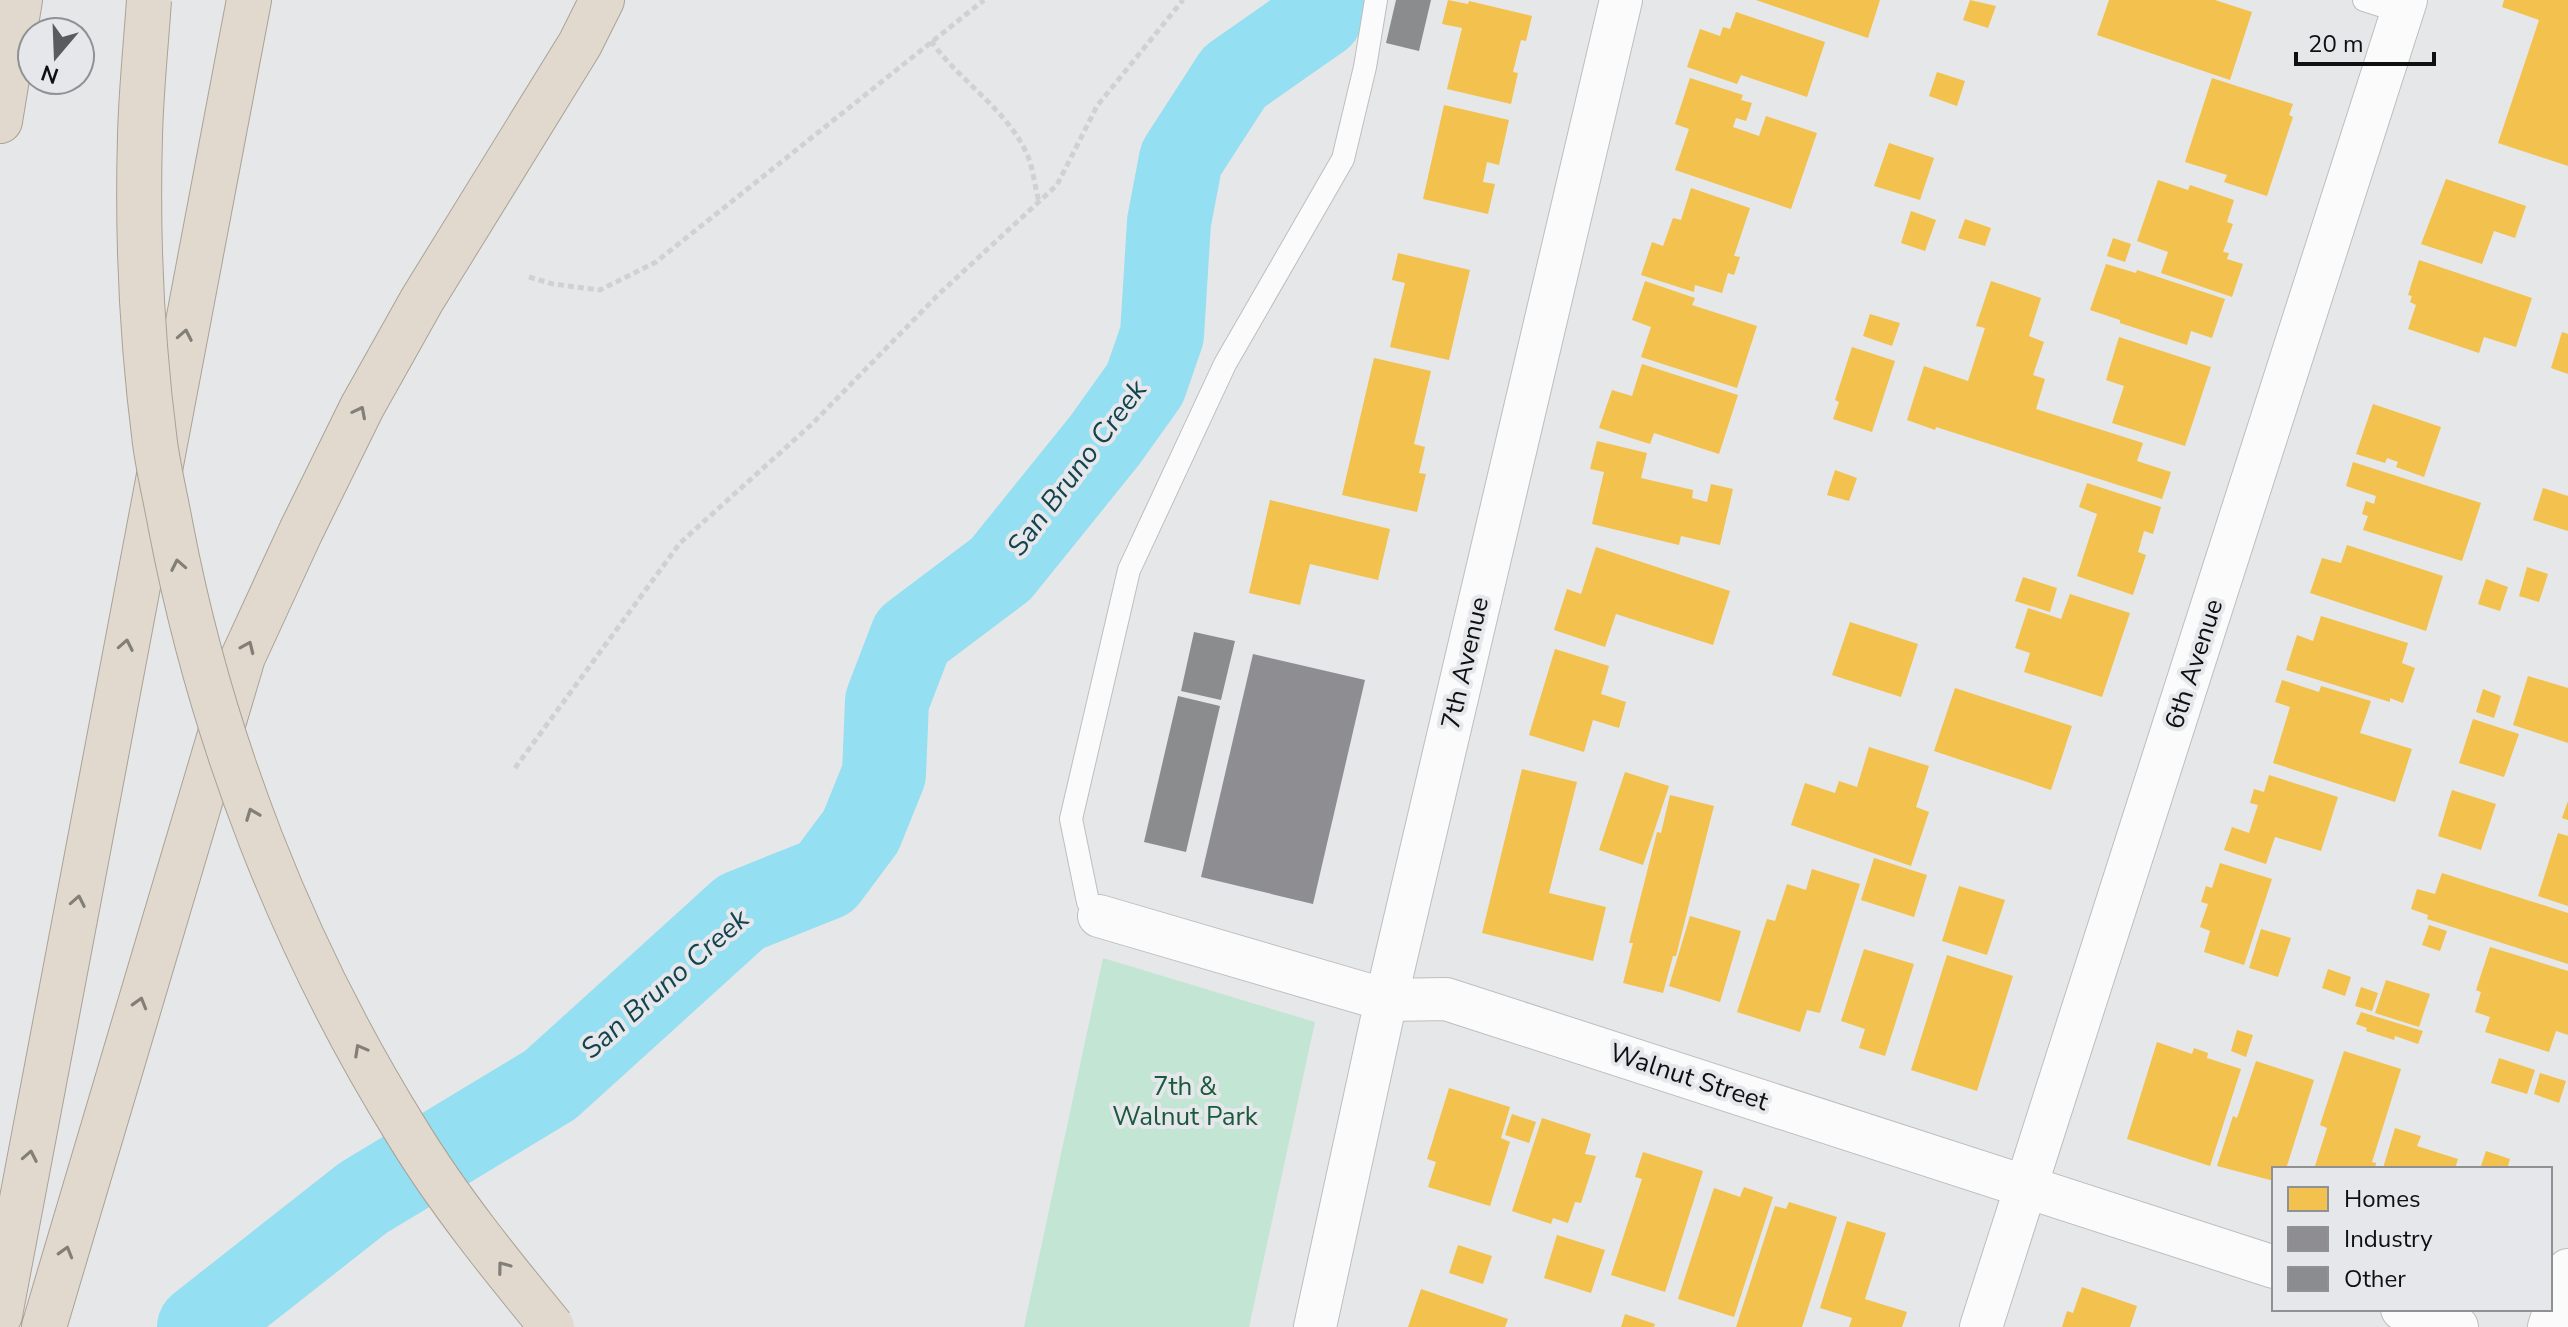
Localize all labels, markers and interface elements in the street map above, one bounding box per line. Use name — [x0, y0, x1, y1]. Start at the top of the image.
north arrow — [16, 16, 96, 96]
scale bar — [2296, 16, 2434, 66]
text: 20 m — [2308, 28, 2364, 60]
text: N — [37, 57, 62, 91]
one-way arrow — [176, 328, 193, 342]
water label: San Bruno Creek — [998, 372, 1156, 564]
one-way arrow — [350, 406, 365, 421]
one-way arrow — [171, 558, 188, 572]
street label: 7th Avenue — [1433, 593, 1497, 733]
street label: 6th Avenue — [2157, 595, 2231, 733]
one-way arrow — [117, 638, 134, 652]
one-way arrow — [238, 641, 254, 655]
one-way arrow — [245, 808, 262, 822]
one-way arrow — [69, 894, 86, 907]
water label: San Bruno Creek — [573, 900, 758, 1068]
one-way arrow — [131, 996, 147, 1010]
street label: Walnut Street — [1605, 1035, 1774, 1119]
one-way arrow — [354, 1044, 370, 1059]
park label: 7th & Walnut Park — [1112, 1069, 1259, 1134]
one-way arrow — [21, 1150, 38, 1163]
legend — [2272, 1167, 2552, 1311]
text: Homes — [2344, 1183, 2420, 1215]
text: Industry — [2344, 1223, 2433, 1255]
one-way arrow — [57, 1246, 73, 1260]
one-way arrow — [499, 1261, 513, 1275]
text: Other — [2344, 1263, 2406, 1295]

